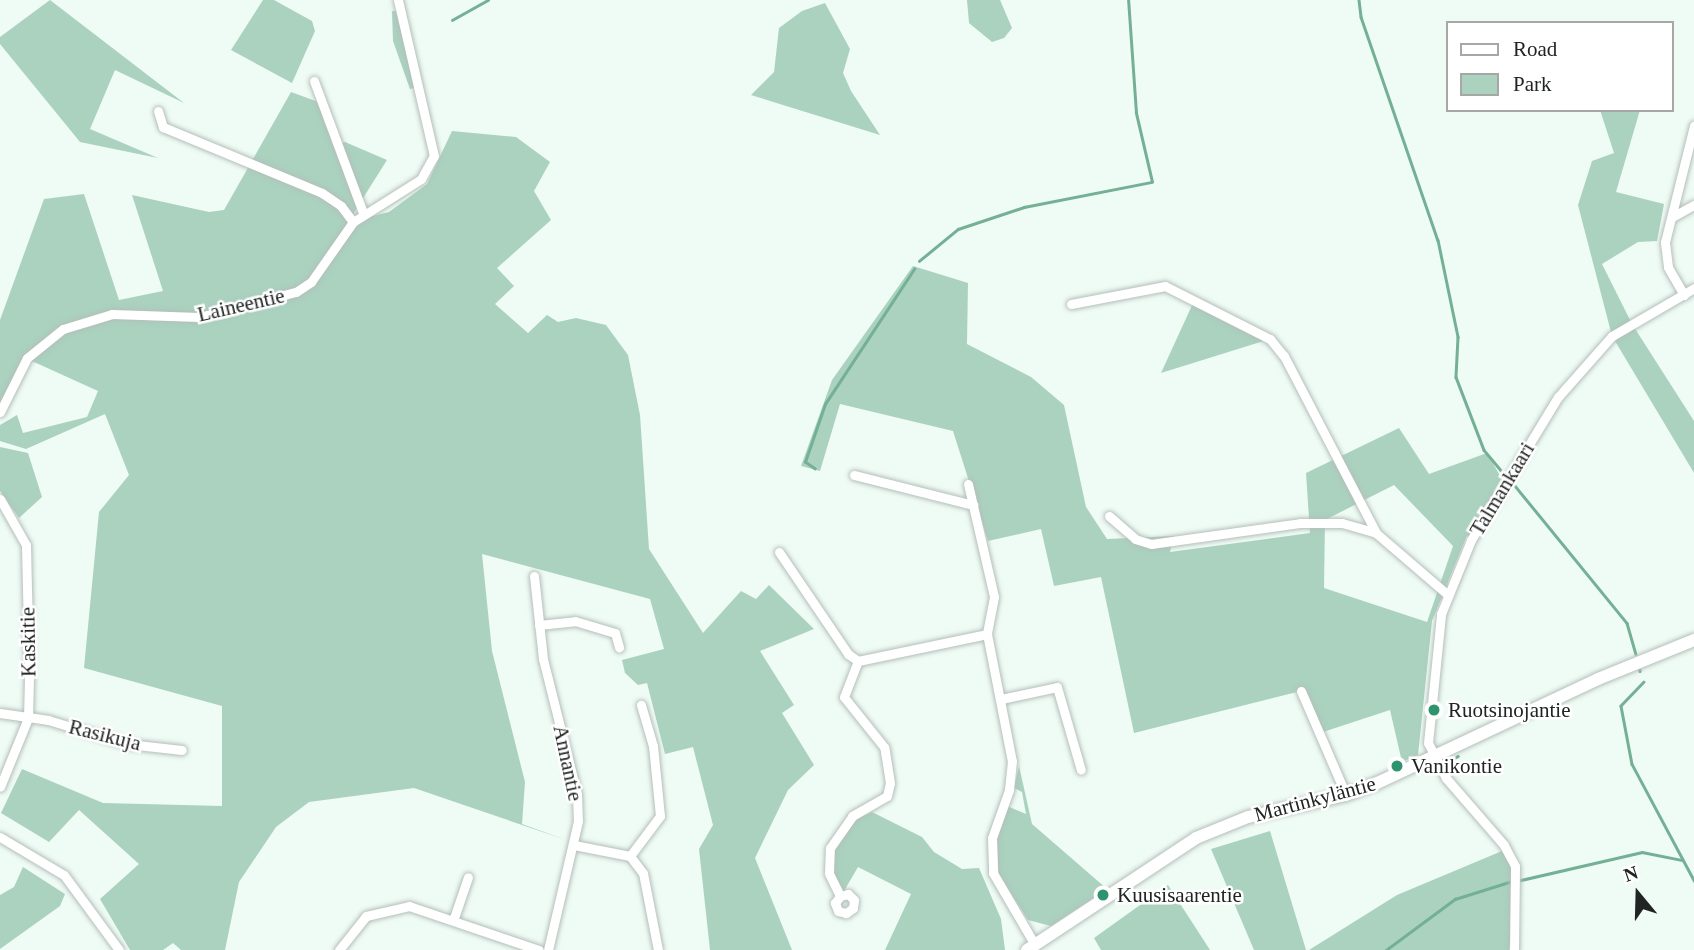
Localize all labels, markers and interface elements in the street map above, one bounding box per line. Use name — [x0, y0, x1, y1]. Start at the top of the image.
legend — [1446, 21, 1673, 112]
text: Road — [1513, 37, 1557, 61]
text: Park — [1513, 72, 1552, 96]
street label: Laineentie — [195, 283, 287, 327]
street label: Talmankaari — [1464, 438, 1540, 540]
street label: Kaskitie — [15, 607, 41, 677]
place label: Ruotsinojantie — [1448, 697, 1570, 723]
marker: Ruotsinojantie — [1426, 702, 1442, 718]
street label: Rasikuja — [66, 714, 144, 756]
street label: Annantie — [548, 723, 588, 803]
place label: Vanikontie — [1411, 753, 1502, 779]
marker: Vanikontie — [1389, 758, 1405, 774]
street label: Martinkyläntie — [1251, 771, 1379, 827]
north arrow — [1603, 859, 1673, 929]
text: N — [1621, 862, 1641, 886]
place label: Kuusisaarentie — [1117, 882, 1242, 908]
marker: Kuusisaarentie — [1095, 887, 1111, 903]

